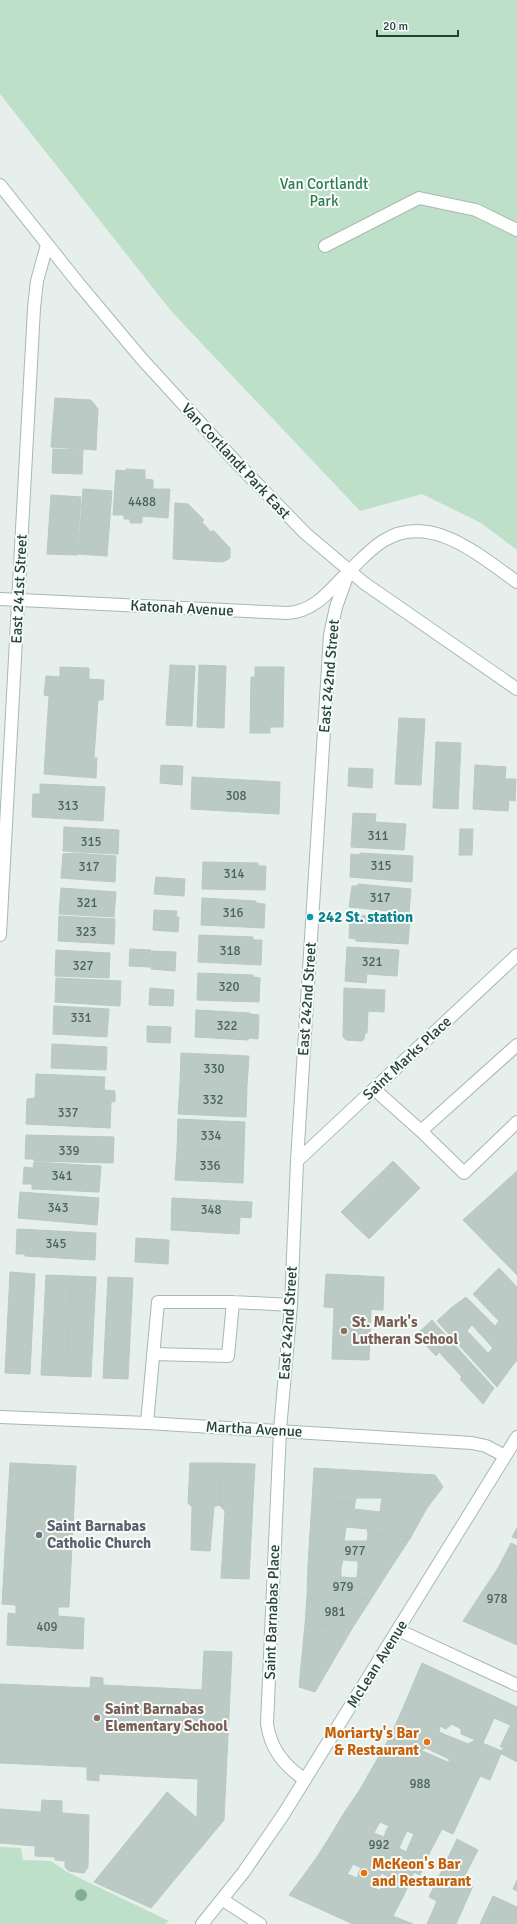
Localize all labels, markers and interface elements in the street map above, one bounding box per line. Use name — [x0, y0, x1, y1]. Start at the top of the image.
scale bar — [377, 12, 458, 38]
text: 20 m — [383, 19, 408, 34]
park label: Van Cortlandt Park — [280, 175, 368, 210]
street label: Van Cortlandt Park East — [178, 399, 294, 523]
house number: 4488 — [128, 494, 156, 510]
street label: East 241st Street — [7, 534, 31, 644]
street label: Katonah Avenue — [130, 596, 234, 620]
street label: East 242nd Street — [315, 618, 343, 734]
house number: 308 — [225, 788, 247, 804]
house number: 313 — [57, 798, 79, 814]
house number: 311 — [367, 828, 389, 844]
house number: 315 — [80, 834, 102, 850]
house number: 315 — [370, 858, 392, 874]
house number: 317 — [78, 859, 100, 875]
house number: 314 — [223, 866, 245, 882]
house number: 317 — [369, 890, 391, 906]
house number: 321 — [76, 895, 98, 911]
house number: 316 — [222, 905, 244, 921]
place label: 242 St. station — [318, 908, 413, 926]
marker: 242 St. station — [305, 912, 315, 922]
house number: 323 — [75, 924, 97, 940]
street label: East 242nd Street — [294, 942, 320, 1056]
house number: 318 — [219, 943, 241, 959]
house number: 321 — [361, 954, 383, 970]
house number: 327 — [72, 958, 94, 974]
house number: 320 — [218, 979, 240, 995]
house number: 331 — [70, 1010, 92, 1026]
street label: Saint Marks Place — [359, 1012, 455, 1104]
house number: 322 — [216, 1018, 238, 1034]
house number: 330 — [203, 1061, 225, 1077]
house number: 332 — [202, 1092, 224, 1108]
house number: 337 — [57, 1105, 79, 1121]
house number: 334 — [200, 1128, 222, 1144]
house number: 339 — [58, 1143, 80, 1159]
house number: 336 — [199, 1158, 221, 1174]
house number: 341 — [51, 1168, 73, 1184]
house number: 343 — [47, 1200, 69, 1216]
house number: 348 — [200, 1202, 222, 1218]
house number: 345 — [45, 1236, 67, 1252]
street label: East 242nd Street — [275, 1266, 301, 1380]
place label: St. Mark's Lutheran School — [352, 1313, 458, 1348]
marker: St. Mark's Lutheran School — [339, 1326, 349, 1336]
street label: Martha Avenue — [205, 1417, 303, 1441]
place label: Saint Barnabas Catholic Church — [47, 1517, 151, 1552]
marker: Saint Barnabas Catholic Church — [34, 1530, 44, 1540]
house number: 977 — [344, 1543, 366, 1559]
street label: Saint Barnabas Place — [261, 1544, 283, 1680]
house number: 979 — [332, 1579, 354, 1595]
house number: 978 — [486, 1591, 508, 1607]
house number: 981 — [324, 1604, 346, 1620]
street label: McLean Avenue — [343, 1617, 411, 1711]
house number: 409 — [36, 1619, 58, 1635]
place label: Saint Barnabas Elementary School — [105, 1700, 228, 1735]
marker: Saint Barnabas Elementary School — [92, 1713, 102, 1723]
place label: Moriarty's Bar & Restaurant — [324, 1724, 419, 1759]
marker: Moriarty's Bar & Restaurant — [422, 1737, 432, 1747]
house number: 988 — [409, 1776, 431, 1792]
house number: 992 — [368, 1837, 390, 1853]
place label: McKeon's Bar and Restaurant — [372, 1855, 472, 1890]
marker: McKeon's Bar and Restaurant — [359, 1868, 369, 1878]

